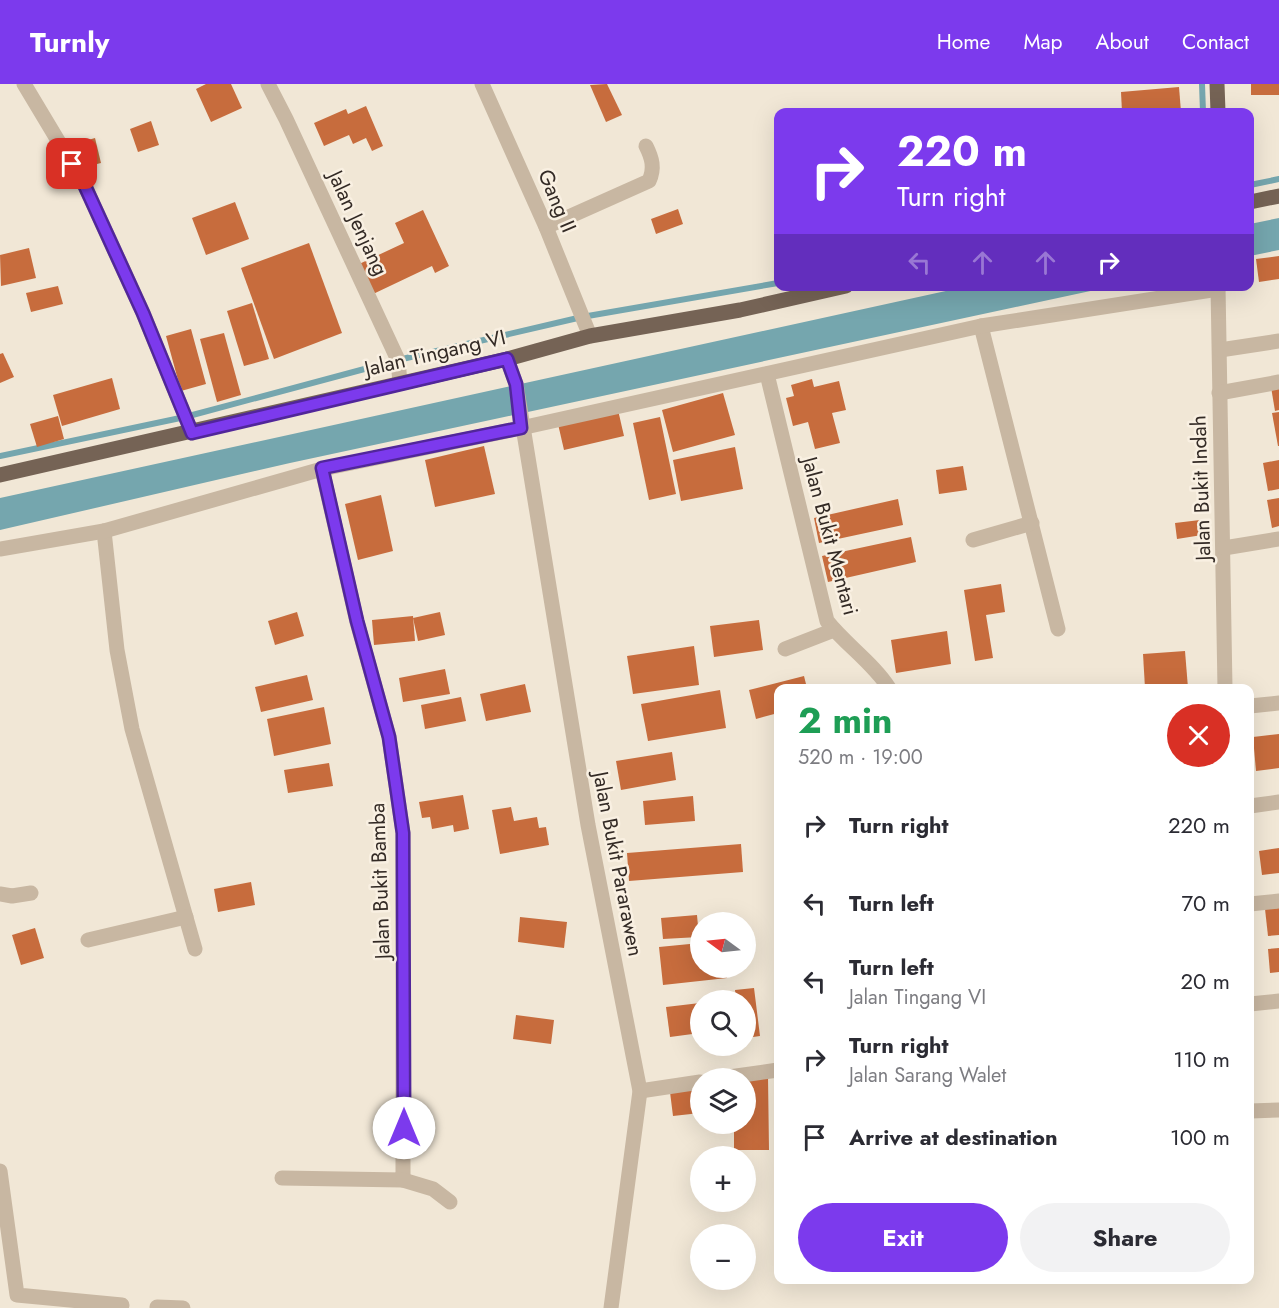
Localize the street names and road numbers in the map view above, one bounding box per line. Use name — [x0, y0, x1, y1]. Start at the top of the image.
street label: Jalan Jenjang — [319, 163, 395, 280]
street label: Gang II — [530, 165, 584, 237]
street label: Jalan Tingang VI — [359, 322, 509, 384]
street label: Jalan Bukit Indah — [1183, 415, 1219, 564]
street label: Jalan Bukit Mentari — [794, 451, 866, 619]
street label: Jalan Bukit Pararawen — [585, 766, 651, 959]
street label: Jalan Bukit Bamba — [362, 802, 398, 963]

